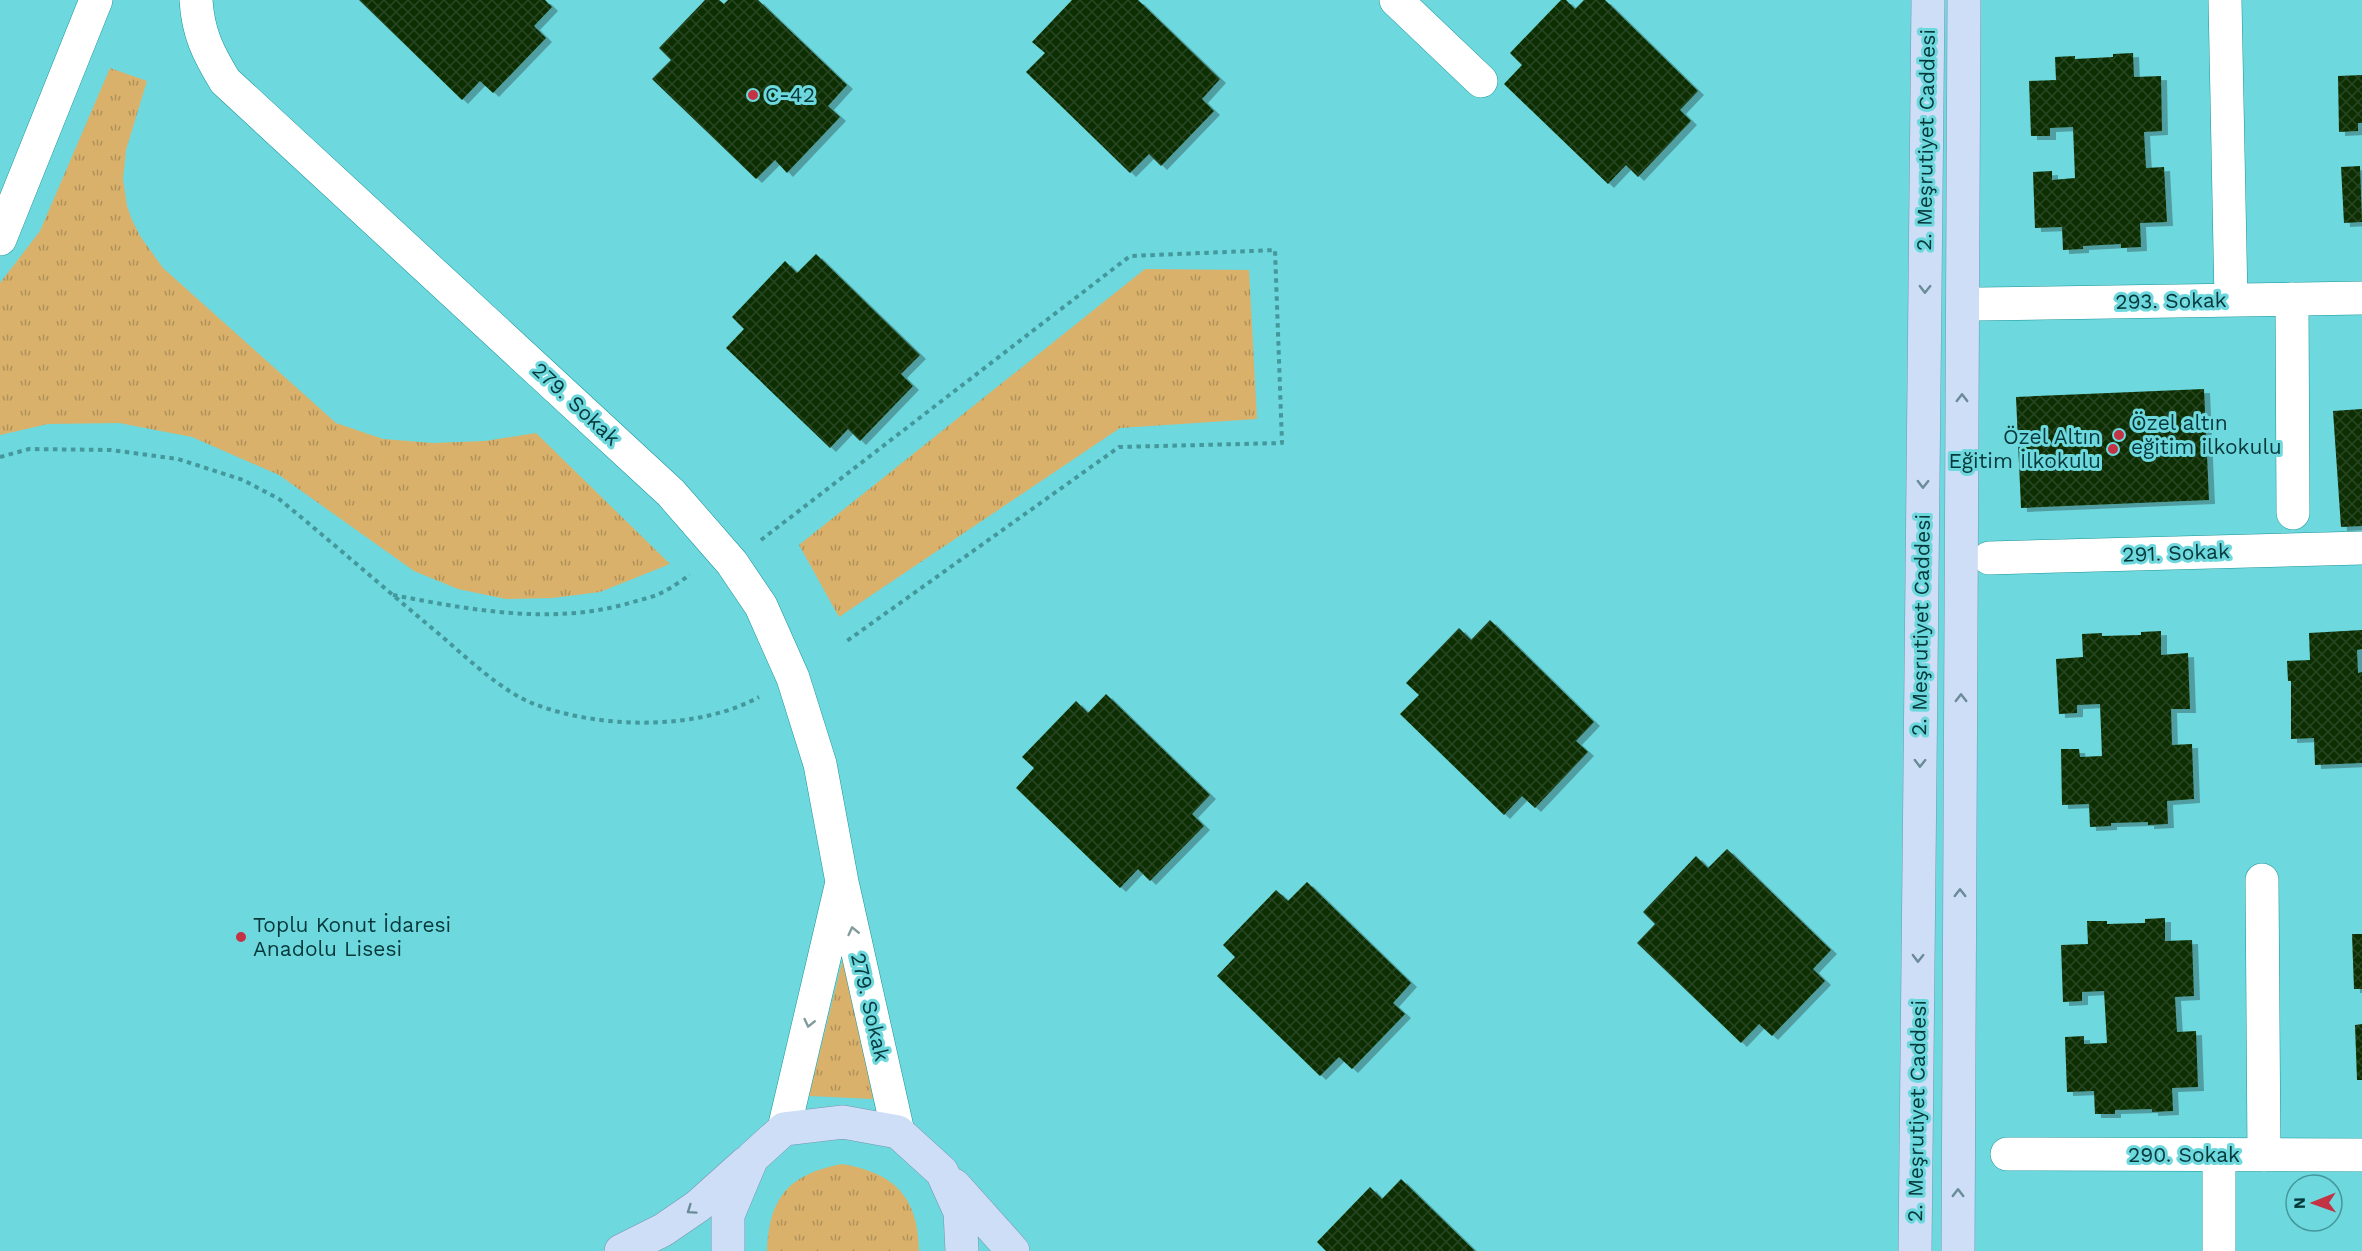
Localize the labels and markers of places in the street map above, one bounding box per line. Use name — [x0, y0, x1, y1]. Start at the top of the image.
place label: C-42 — [765, 82, 815, 107]
marker: C-42 — [746, 88, 760, 102]
place label: Özel altın eğitim ilkokulu — [2131, 410, 2282, 459]
place label: Özel Altın Eğitim İlkokulu — [1948, 424, 2101, 473]
marker: Özel altın eğitim ilkokulu — [2112, 428, 2126, 442]
marker: Özel Altın Eğitim İlkokulu — [2106, 442, 2120, 456]
place label: Toplu Konut İdaresi Anadolu Lisesi — [253, 912, 451, 961]
marker: Toplu Konut İdaresi Anadolu Lisesi — [234, 930, 248, 944]

